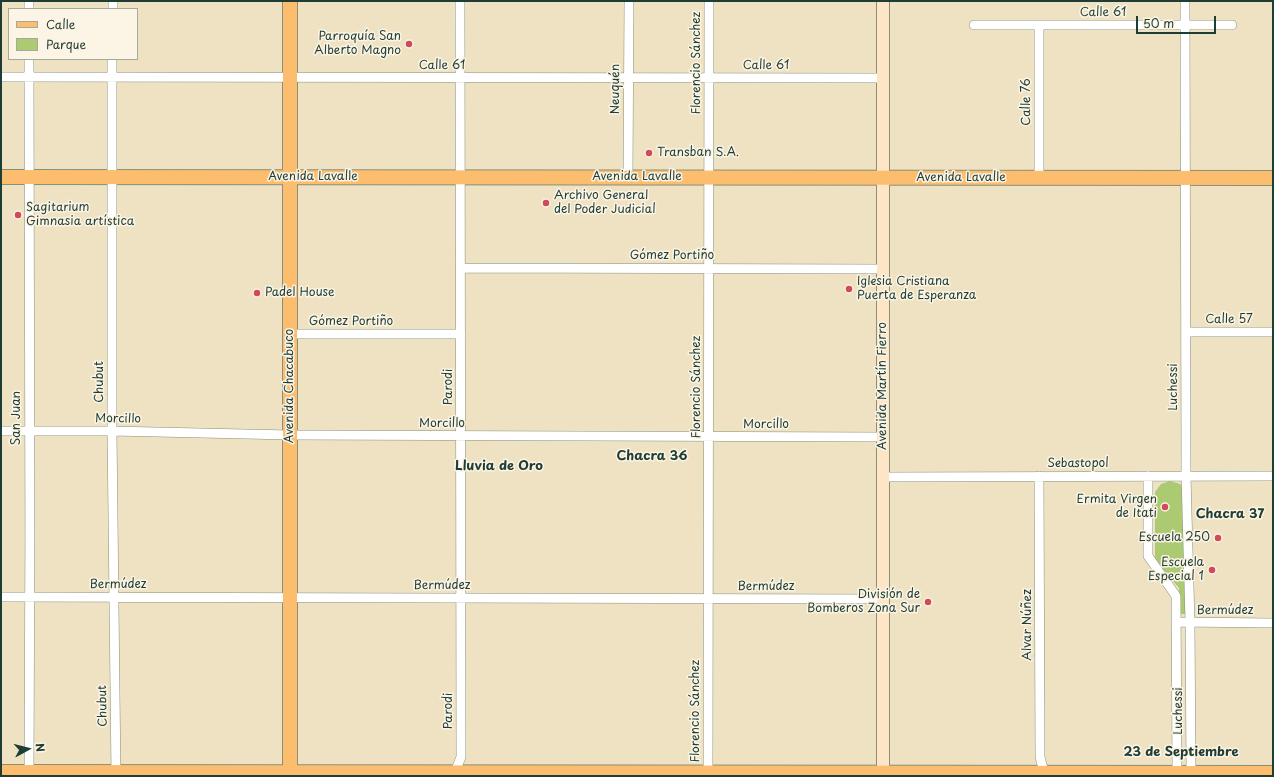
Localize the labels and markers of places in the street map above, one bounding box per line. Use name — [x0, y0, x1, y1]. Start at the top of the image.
place label: Parroquía San Alberto Magno — [314, 30, 401, 58]
marker: Parroquía San Alberto Magno — [404, 39, 414, 49]
place label: Transban S.A. — [657, 146, 739, 160]
marker: Transban S.A. — [644, 148, 654, 158]
place label: Archivo General del Poder Judicial — [554, 189, 656, 217]
marker: Archivo General del Poder Judicial — [541, 198, 551, 208]
place label: Sagitarium Gimnasia artística — [26, 201, 134, 229]
marker: Sagitarium Gimnasia artística — [13, 210, 23, 220]
place label: Iglesia Cristiana Puerta de Esperanza — [857, 275, 976, 303]
marker: Iglesia Cristiana Puerta de Esperanza — [844, 284, 854, 294]
place label: Padel House — [265, 286, 335, 300]
marker: Padel House — [252, 288, 262, 298]
place label: Ermita Virgen de Itati — [1076, 493, 1157, 521]
marker: Ermita Virgen de Itati — [1160, 502, 1170, 512]
place label: Escuela 250 — [1139, 531, 1210, 545]
marker: Escuela 250 — [1213, 533, 1223, 543]
place label: Escuela Especial 1 — [1148, 556, 1204, 584]
marker: Escuela Especial 1 — [1207, 565, 1217, 575]
place label: División de Bomberos Zona Sur — [807, 588, 920, 616]
marker: División de Bomberos Zona Sur — [923, 597, 933, 607]

